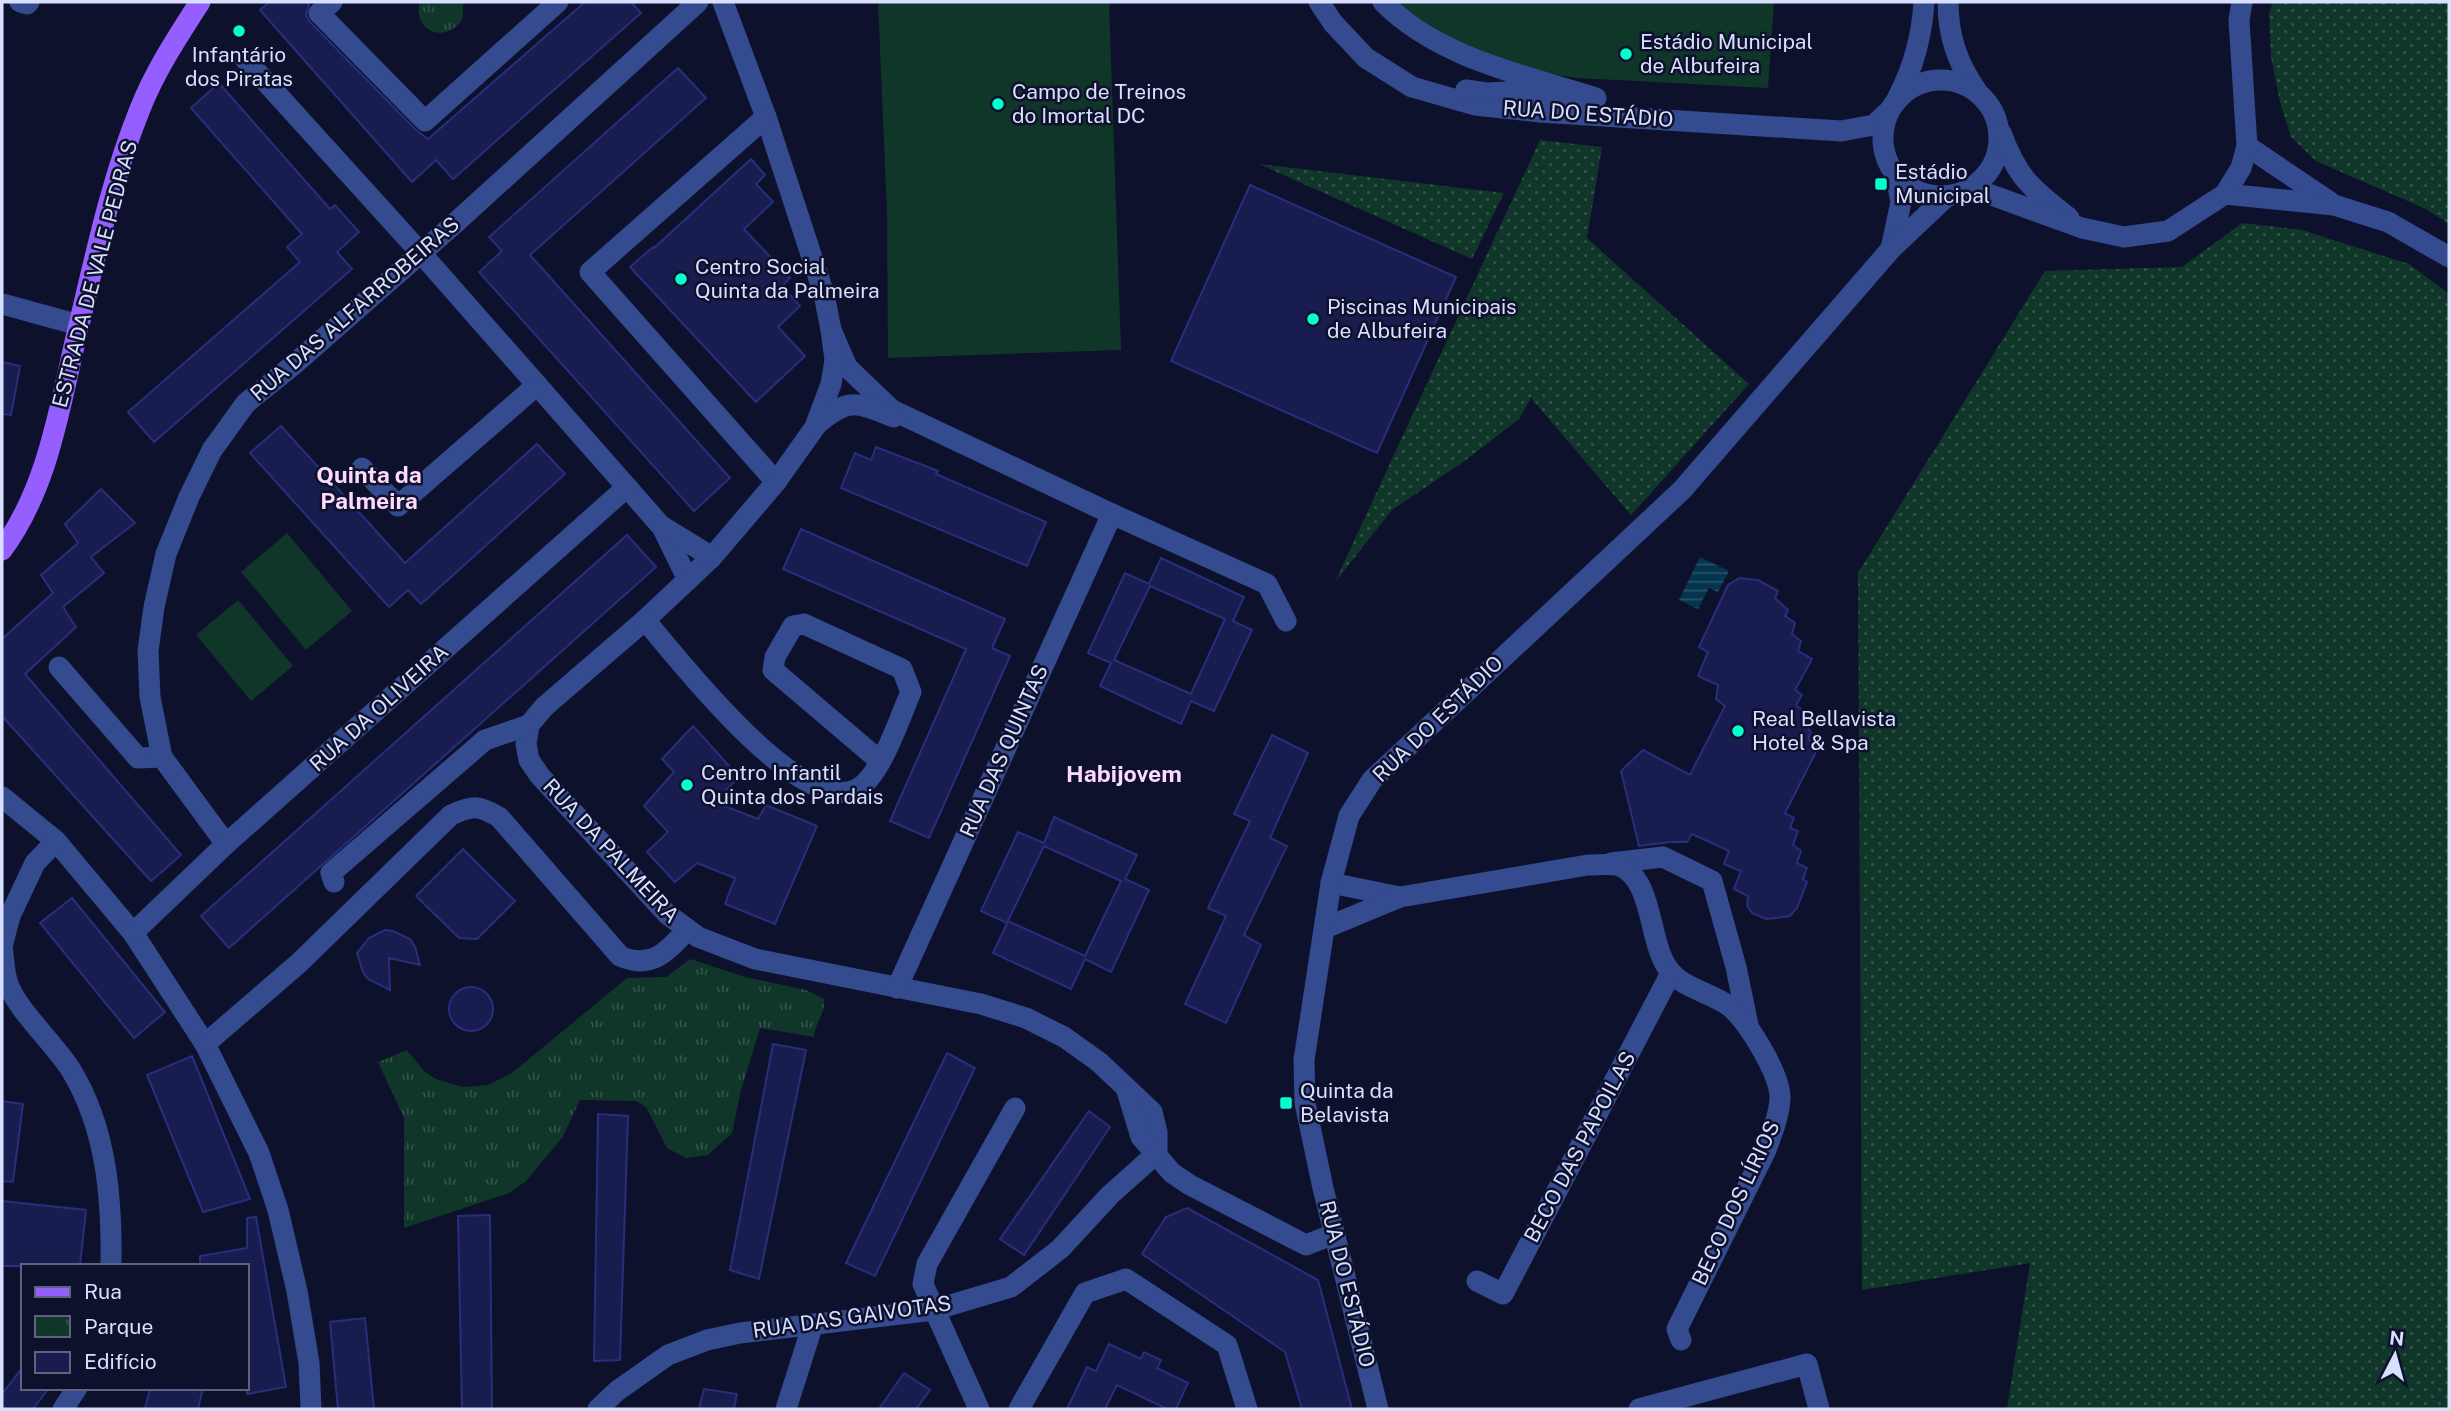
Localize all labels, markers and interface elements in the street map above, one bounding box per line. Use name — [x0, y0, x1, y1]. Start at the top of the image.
marker: Infantário dos Piratas — [231, 23, 247, 39]
place label: Estádio Municipal de Albufeira — [1640, 29, 1813, 78]
place label: Infantário dos Piratas — [185, 42, 293, 91]
marker: Estádio Municipal de Albufeira — [1618, 46, 1634, 62]
place label: Campo de Treinos do Imortal DC — [1012, 79, 1186, 128]
street label: RUA DO ESTÁDIO — [1502, 95, 1674, 132]
marker: Campo de Treinos do Imortal DC — [990, 96, 1006, 112]
street label: ESTRADA DE VALE PEDRAS — [47, 138, 142, 410]
place label: Estádio Municipal — [1895, 159, 1990, 208]
marker: Estádio Municipal — [1873, 176, 1889, 192]
street label: RUA DAS ALFARROBEIRAS — [245, 211, 464, 406]
place label: Centro Social Quinta da Palmeira — [695, 254, 880, 303]
marker: Centro Social Quinta da Palmeira — [673, 271, 689, 287]
place label: Piscinas Municipais de Albufeira — [1327, 294, 1517, 343]
marker: Piscinas Municipais de Albufeira — [1305, 311, 1321, 327]
district label: Quinta da Palmeira — [316, 461, 422, 514]
street label: RUA DA OLIVEIRA — [304, 639, 453, 776]
street label: RUA DO ESTÁDIO — [1367, 650, 1508, 787]
street label: RUA DAS QUINTAS — [954, 660, 1053, 841]
place label: Real Bellavista Hotel & Spa — [1752, 706, 1896, 755]
marker: Real Bellavista Hotel & Spa — [1730, 723, 1746, 739]
place label: Centro Infantil Quinta dos Pardais — [701, 760, 883, 809]
district label: Habijovem — [1066, 760, 1182, 787]
street label: RUA DA PALMEIRA — [538, 773, 685, 928]
marker: Centro Infantil Quinta dos Pardais — [679, 777, 695, 793]
street label: BECO DAS PAPOILAS — [1519, 1047, 1641, 1247]
place label: Quinta da Belavista — [1300, 1078, 1394, 1127]
marker: Quinta da Belavista — [1278, 1095, 1294, 1111]
street label: BECO DOS LÍRIOS — [1686, 1116, 1785, 1289]
street label: RUA DO ESTÁDIO — [1315, 1198, 1380, 1370]
legend — [21, 1264, 248, 1390]
text: Rua — [84, 1279, 122, 1304]
street label: RUA DAS GAIVOTAS — [751, 1290, 953, 1343]
text: Parque — [84, 1314, 153, 1339]
north arrow — [2360, 1320, 2430, 1390]
text: N — [2388, 1326, 2405, 1350]
text: Edifício — [84, 1349, 157, 1374]

